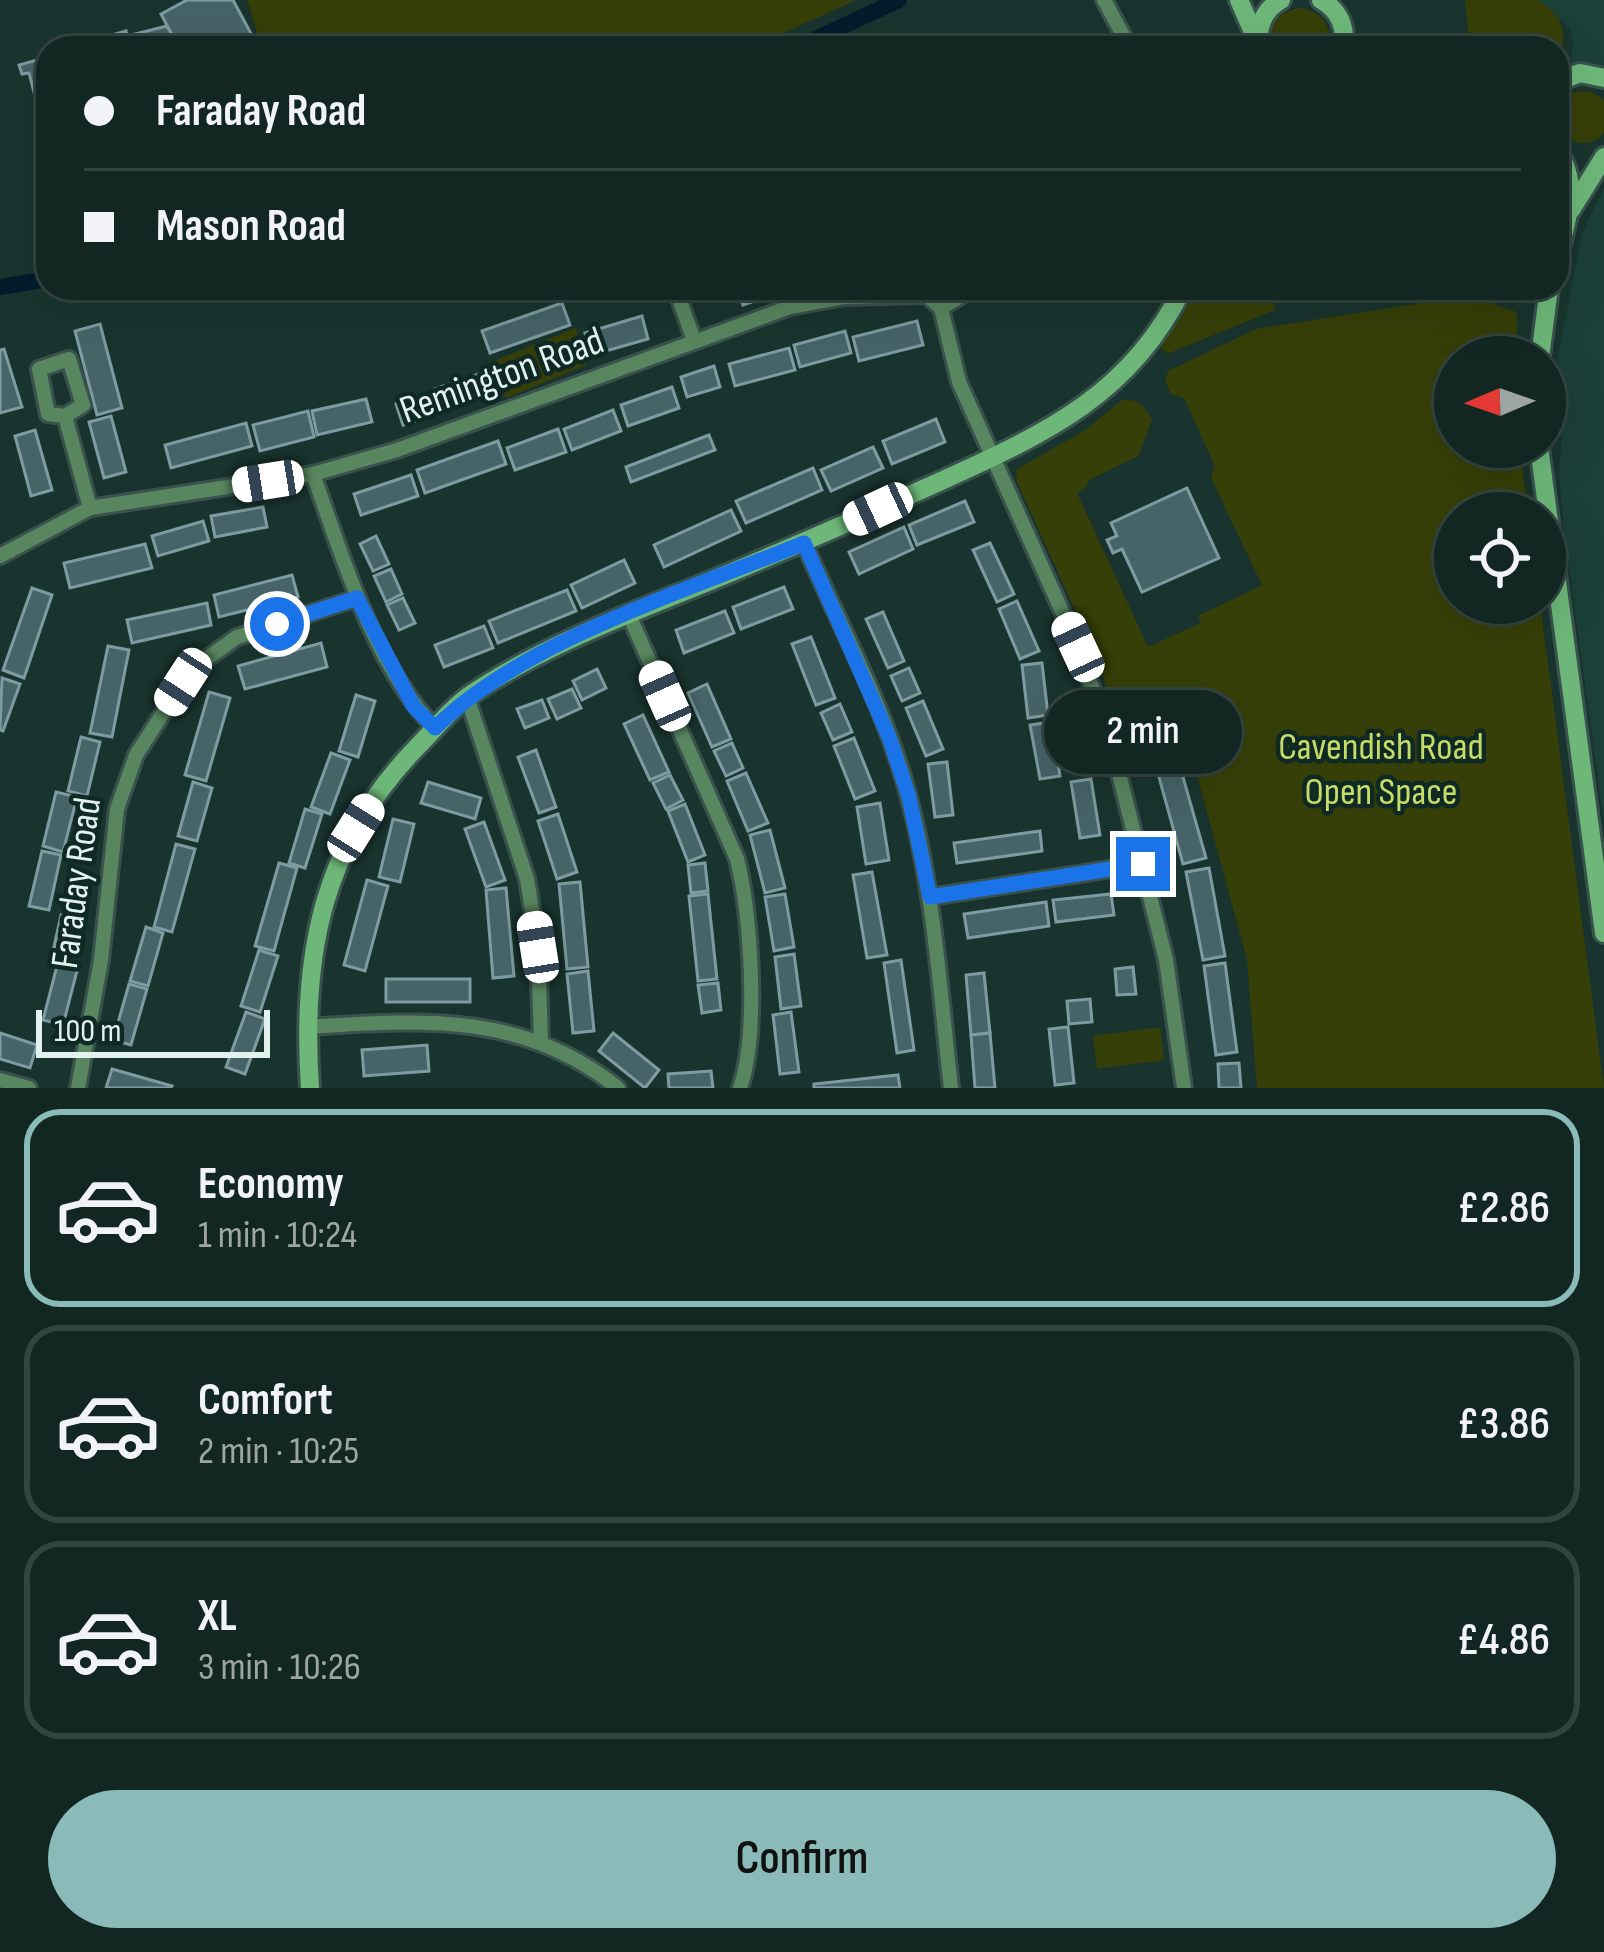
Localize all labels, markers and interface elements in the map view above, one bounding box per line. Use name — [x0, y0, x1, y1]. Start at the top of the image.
text: Faraday Road — [156, 84, 366, 139]
text: Mason Road — [156, 199, 346, 254]
street label: Remington Road — [394, 317, 610, 435]
north arrow — [1434, 336, 1566, 468]
map controls — [1434, 336, 1566, 624]
car — [230, 458, 306, 504]
car — [838, 477, 918, 541]
button: locate — [1434, 492, 1566, 624]
route start — [250, 597, 304, 651]
car — [1046, 607, 1110, 687]
car — [148, 642, 218, 722]
car — [634, 656, 696, 736]
callout: 2 min — [1044, 690, 1242, 774]
text: 2 min — [1106, 708, 1180, 755]
park label: Cavendish Road Open Space — [1278, 724, 1484, 816]
car — [322, 788, 390, 868]
street label: Faraday Road — [42, 795, 112, 971]
route end — [1116, 837, 1170, 891]
car — [515, 909, 561, 985]
scale bar — [36, 1004, 270, 1057]
text: 100 m — [54, 1011, 121, 1051]
icon: car — [54, 1154, 162, 1262]
text: Economy — [198, 1157, 344, 1212]
text: £2.86 — [1457, 1181, 1550, 1236]
text: 1 min · 10:24 — [198, 1212, 357, 1259]
icon: car — [54, 1370, 162, 1478]
text: Comfort — [198, 1373, 333, 1428]
text: £3.86 — [1457, 1397, 1550, 1452]
text: 2 min · 10:25 — [198, 1428, 359, 1475]
icon: car — [54, 1586, 162, 1694]
text: XL — [198, 1589, 237, 1644]
text: £4.86 — [1457, 1613, 1550, 1668]
text: 3 min · 10:26 — [198, 1644, 361, 1691]
button: Confirm — [48, 1790, 1556, 1928]

